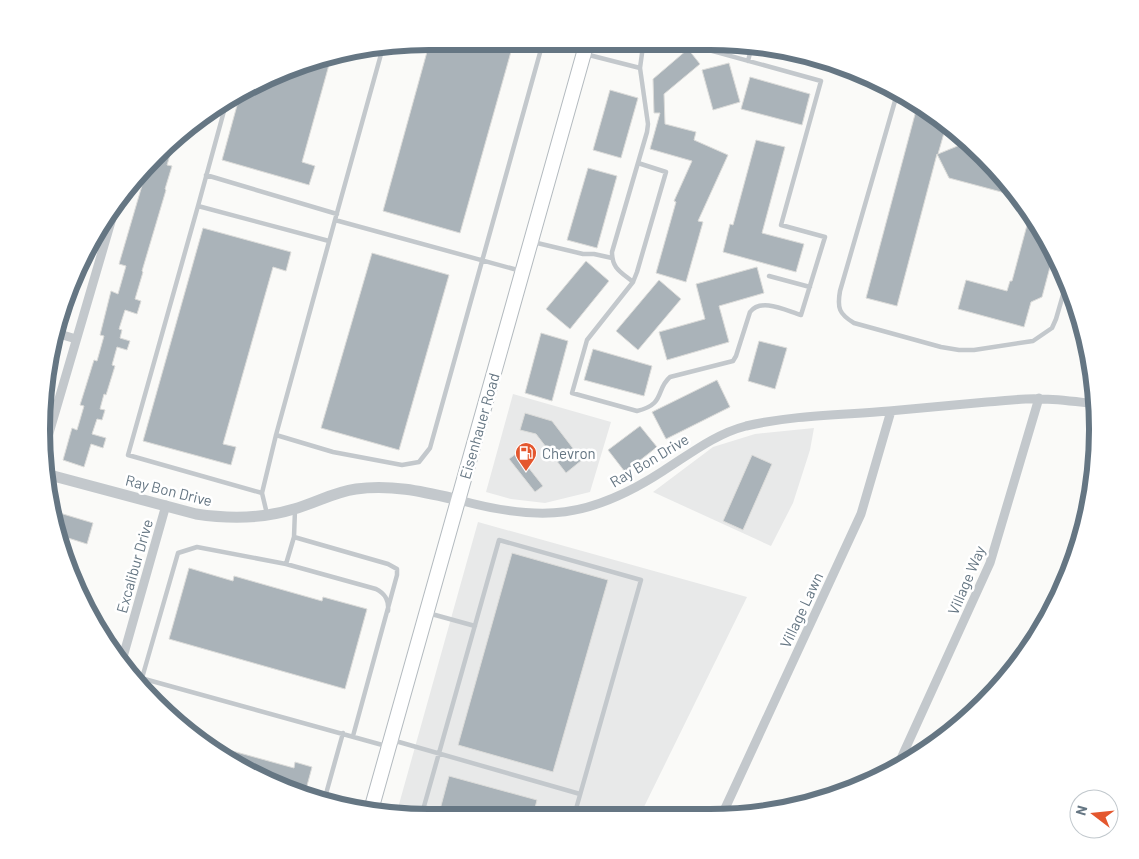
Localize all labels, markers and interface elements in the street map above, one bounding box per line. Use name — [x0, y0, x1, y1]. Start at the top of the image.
street label: Eisenhauer Road — [455, 371, 503, 481]
street label: Ray Bon Drive — [606, 429, 692, 491]
fuel station icon: Chevron — [514, 441, 538, 472]
place label: Chevron — [542, 444, 596, 462]
street label: Ray Bon Drive — [124, 471, 214, 509]
street label: Excalibur Drive — [112, 517, 156, 615]
street label: Village Way — [943, 543, 989, 617]
street label: Village Lawn — [776, 569, 826, 651]
north arrow — [1069, 789, 1119, 839]
text: N — [1072, 803, 1090, 817]

